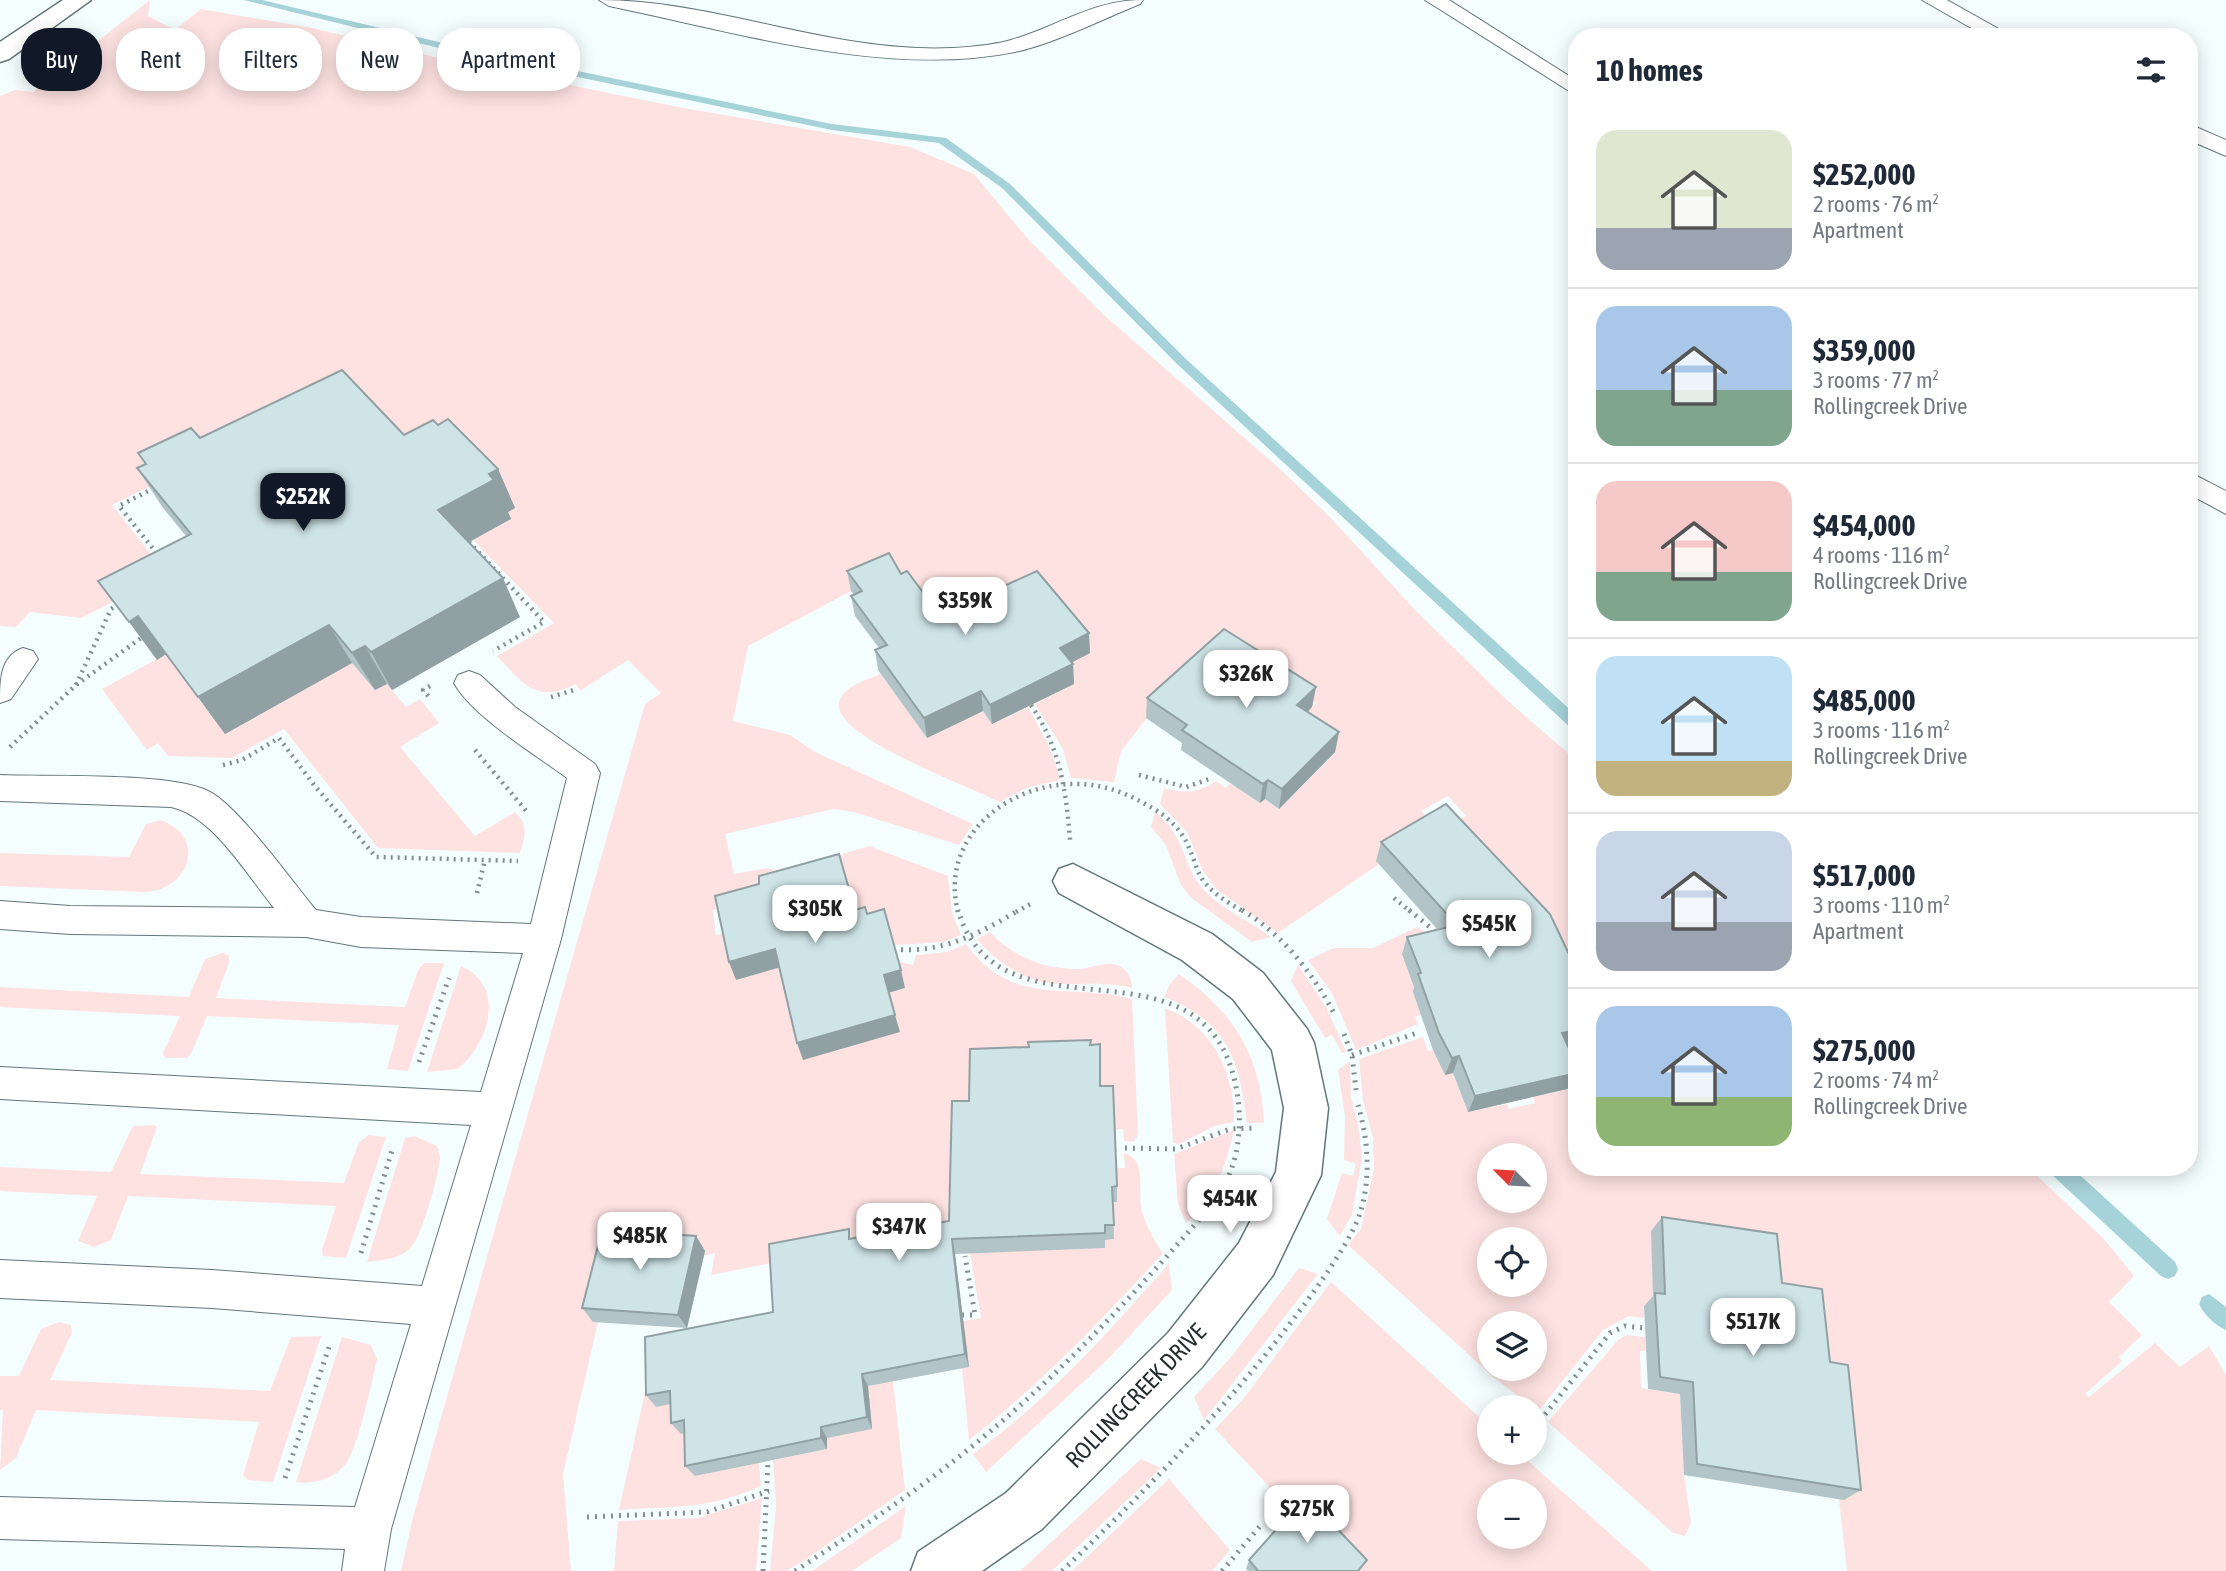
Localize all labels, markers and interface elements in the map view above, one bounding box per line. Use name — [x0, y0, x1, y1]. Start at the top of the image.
chip: Buy — [21, 28, 102, 91]
chip: Rent — [116, 28, 205, 91]
chip: Filters — [219, 28, 322, 91]
chip: New — [336, 28, 423, 91]
chip: Apartment — [437, 28, 580, 91]
icon: filters — [2132, 51, 2170, 89]
text: 10 homes — [1596, 53, 1703, 87]
text: $252,000 — [1813, 157, 1916, 191]
icon: home — [1652, 158, 1736, 242]
text: 2 rooms · 76 m² — [1813, 191, 1939, 217]
text: Apartment — [1813, 217, 1904, 243]
text: $359,000 — [1813, 333, 1916, 367]
icon: home — [1652, 334, 1736, 418]
text: 3 rooms · 77 m² — [1813, 367, 1939, 393]
text: Rollingcreek Drive — [1813, 393, 1967, 419]
pin: $252K — [254, 474, 352, 533]
text: $252K — [276, 483, 330, 509]
text: $454,000 — [1813, 508, 1916, 542]
icon: home — [1652, 509, 1736, 593]
text: 4 rooms · 116 m² — [1813, 542, 1950, 568]
text: Rollingcreek Drive — [1813, 568, 1967, 594]
pin: $359K — [916, 578, 1014, 637]
text: $359K — [938, 587, 992, 613]
pin: $326K — [1197, 650, 1295, 710]
text: $326K — [1219, 660, 1273, 686]
text: $485,000 — [1813, 683, 1916, 717]
icon: home — [1652, 684, 1736, 768]
text: 3 rooms · 116 m² — [1813, 717, 1950, 743]
text: Rollingcreek Drive — [1813, 743, 1967, 769]
text: $517,000 — [1813, 858, 1916, 892]
icon: home — [1652, 859, 1736, 943]
pin: $305K — [766, 886, 864, 945]
text: 3 rooms · 110 m² — [1813, 892, 1950, 918]
text: $305K — [788, 895, 842, 921]
pin: $545K — [1440, 900, 1538, 960]
text: $545K — [1462, 910, 1516, 936]
text: Apartment — [1813, 918, 1904, 944]
text: $275,000 — [1813, 1033, 1916, 1067]
icon: home — [1652, 1034, 1736, 1118]
text: 2 rooms · 74 m² — [1813, 1067, 1939, 1093]
text: Rollingcreek Drive — [1813, 1093, 1967, 1119]
north arrow — [1477, 1143, 1547, 1213]
map controls — [1477, 1143, 1547, 1549]
pin: $454K — [1181, 1176, 1279, 1235]
text: $454K — [1203, 1185, 1257, 1211]
pin: $347K — [850, 1204, 948, 1263]
pin: $485K — [591, 1212, 689, 1272]
text: $347K — [872, 1213, 926, 1239]
text: $485K — [613, 1222, 667, 1248]
button: locate — [1477, 1227, 1547, 1297]
pin: $517K — [1704, 1298, 1802, 1358]
text: $517K — [1726, 1308, 1780, 1334]
button: layers — [1477, 1311, 1547, 1381]
street label: ROLLINGCREEK DRIVE — [1060, 1318, 1211, 1473]
button: + — [1477, 1395, 1547, 1465]
button: − — [1477, 1479, 1547, 1549]
pin: $275K — [1258, 1486, 1356, 1545]
text: $275K — [1280, 1495, 1334, 1521]

